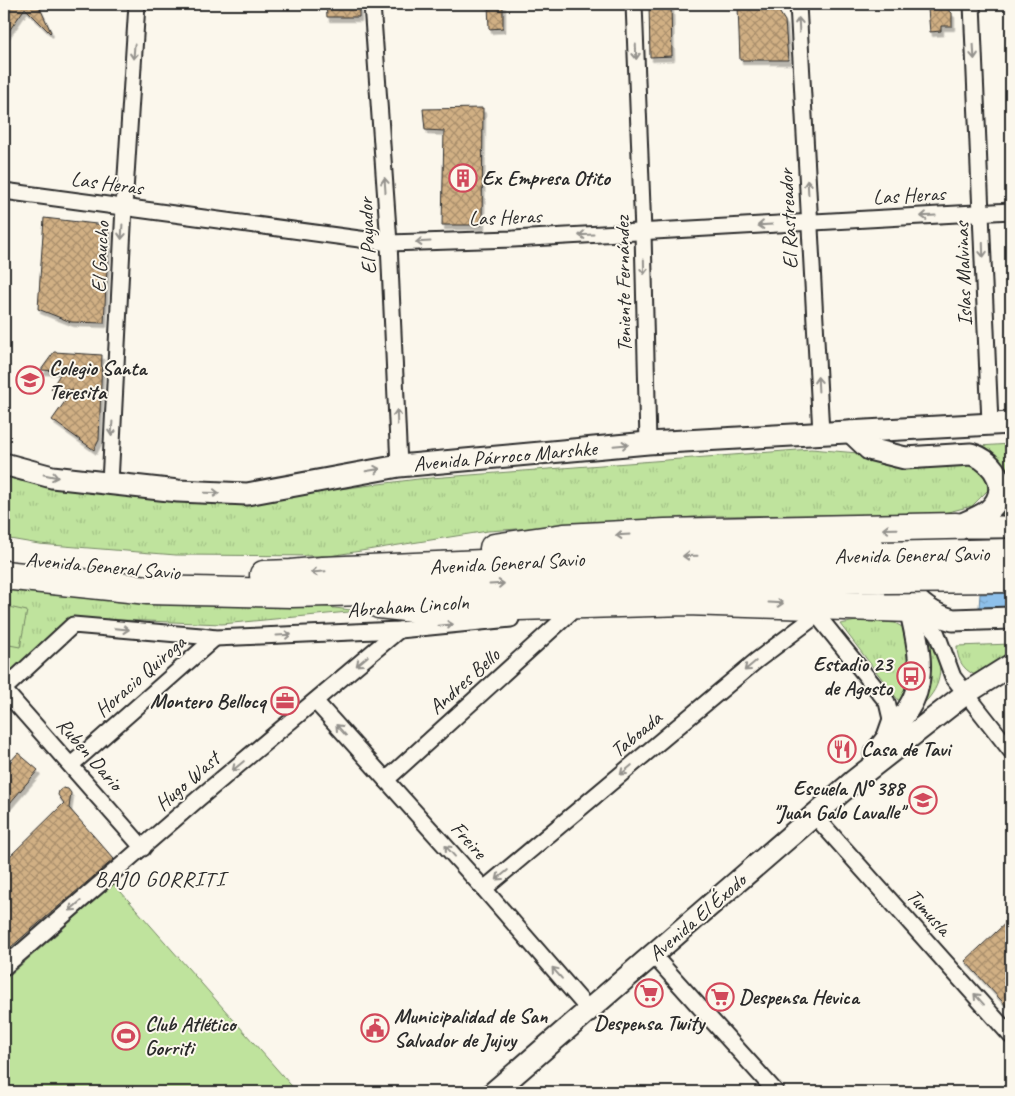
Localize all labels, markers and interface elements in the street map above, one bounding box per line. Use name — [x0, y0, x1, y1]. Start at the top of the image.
one-way arrow — [795, 17, 804, 33]
one-way arrow — [130, 44, 139, 60]
one-way arrow — [632, 44, 641, 60]
one-way arrow — [970, 44, 979, 60]
building icon: Ex Empresa Otito — [448, 163, 478, 193]
street label: Las Heras — [69, 165, 146, 201]
place label: Ex Empresa Otito — [482, 165, 611, 191]
street label: El Rastreador — [772, 167, 804, 270]
one-way arrow — [381, 177, 390, 193]
one-way arrow — [803, 179, 812, 195]
street label: Las Heras — [872, 180, 948, 210]
street label: El Payador — [352, 195, 382, 275]
street label: Las Heras — [468, 203, 543, 231]
one-way arrow — [920, 211, 936, 220]
street label: Teniente Fernández — [609, 214, 637, 352]
street label: El Gaucho — [85, 219, 115, 293]
one-way arrow — [758, 220, 774, 229]
street label: Islas Malvinas — [948, 220, 978, 326]
one-way arrow — [118, 224, 127, 240]
one-way arrow — [578, 230, 594, 239]
one-way arrow — [416, 237, 432, 246]
one-way arrow — [978, 242, 987, 258]
one-way arrow — [640, 259, 649, 275]
place label: Colegio Santa Teresita — [49, 355, 148, 405]
school or university icon: Colegio Santa Teresita — [15, 365, 45, 395]
one-way arrow — [814, 376, 823, 392]
one-way arrow — [392, 409, 401, 425]
one-way arrow — [108, 421, 117, 437]
street label: Avenida Párroco Marshke — [412, 435, 600, 477]
one-way arrow — [613, 440, 629, 450]
one-way arrow — [364, 465, 380, 475]
one-way arrow — [43, 472, 59, 481]
one-way arrow — [204, 488, 220, 498]
one-way arrow — [882, 524, 898, 533]
one-way arrow — [615, 530, 631, 539]
street label: Avenida General Savio — [834, 541, 991, 569]
street label: Avenida General Savio — [25, 546, 183, 586]
street label: Avenida General Savio — [429, 546, 587, 580]
one-way arrow — [683, 551, 699, 561]
one-way arrow — [311, 567, 327, 577]
one-way arrow — [489, 579, 505, 588]
street label: Abraham Lincoln — [346, 589, 470, 623]
one-way arrow — [768, 599, 784, 608]
one-way arrow — [438, 620, 454, 630]
one-way arrow — [114, 624, 130, 634]
street label: Horacio Quiroga — [89, 628, 192, 723]
one-way arrow — [276, 631, 292, 640]
street label: Andres Bello — [423, 641, 506, 720]
place label: Estadio 23 de Agosto — [813, 651, 895, 701]
one-way arrow — [356, 656, 369, 667]
one-way arrow — [744, 660, 757, 671]
bus stop icon: Estadio 23 de Agosto — [896, 661, 926, 691]
office icon: Montero Bellocq — [270, 686, 300, 716]
place label: Montero Bellocq — [150, 688, 268, 714]
street label: Taboada — [605, 704, 669, 763]
street label: Ruben Dario — [51, 712, 130, 798]
one-way arrow — [335, 724, 347, 737]
restaurant icon: Casa de Tavi — [827, 734, 857, 764]
place label: Casa de Tavi — [861, 736, 953, 762]
street label: Hugo Wast — [149, 744, 227, 816]
one-way arrow — [232, 760, 245, 771]
one-way arrow — [620, 765, 633, 776]
place label: Escuela N° 388 "Juan Galo Lavalle" — [773, 775, 909, 825]
school or university icon: Escuela N° 388 "Juan Galo Lavalle" — [908, 785, 938, 815]
street label: Freire — [445, 816, 494, 865]
one-way arrow — [444, 844, 455, 857]
district label: BAJO GORRITI — [95, 865, 229, 893]
street label: Avenida El Éxodo — [643, 866, 753, 967]
one-way arrow — [495, 869, 508, 880]
street label: Tumusla — [901, 883, 958, 943]
one-way arrow — [69, 900, 82, 911]
one-way arrow — [551, 966, 563, 979]
supermarket icon: Despensa Twity — [634, 978, 664, 1008]
supermarket icon: Despensa Hevica — [705, 982, 735, 1012]
place label: Despensa Hevica — [739, 984, 861, 1010]
one-way arrow — [973, 993, 985, 1006]
place label: Municipalidad de San Salvador de Jujuy — [394, 1003, 548, 1053]
place label: Despensa Twity — [594, 1010, 706, 1036]
place label: Club Atlético Gorriti — [145, 1011, 238, 1061]
public building icon: Municipalidad de San Salvador de Jujuy — [360, 1013, 390, 1043]
sports icon: Club Atlético Gorriti — [111, 1021, 141, 1051]

